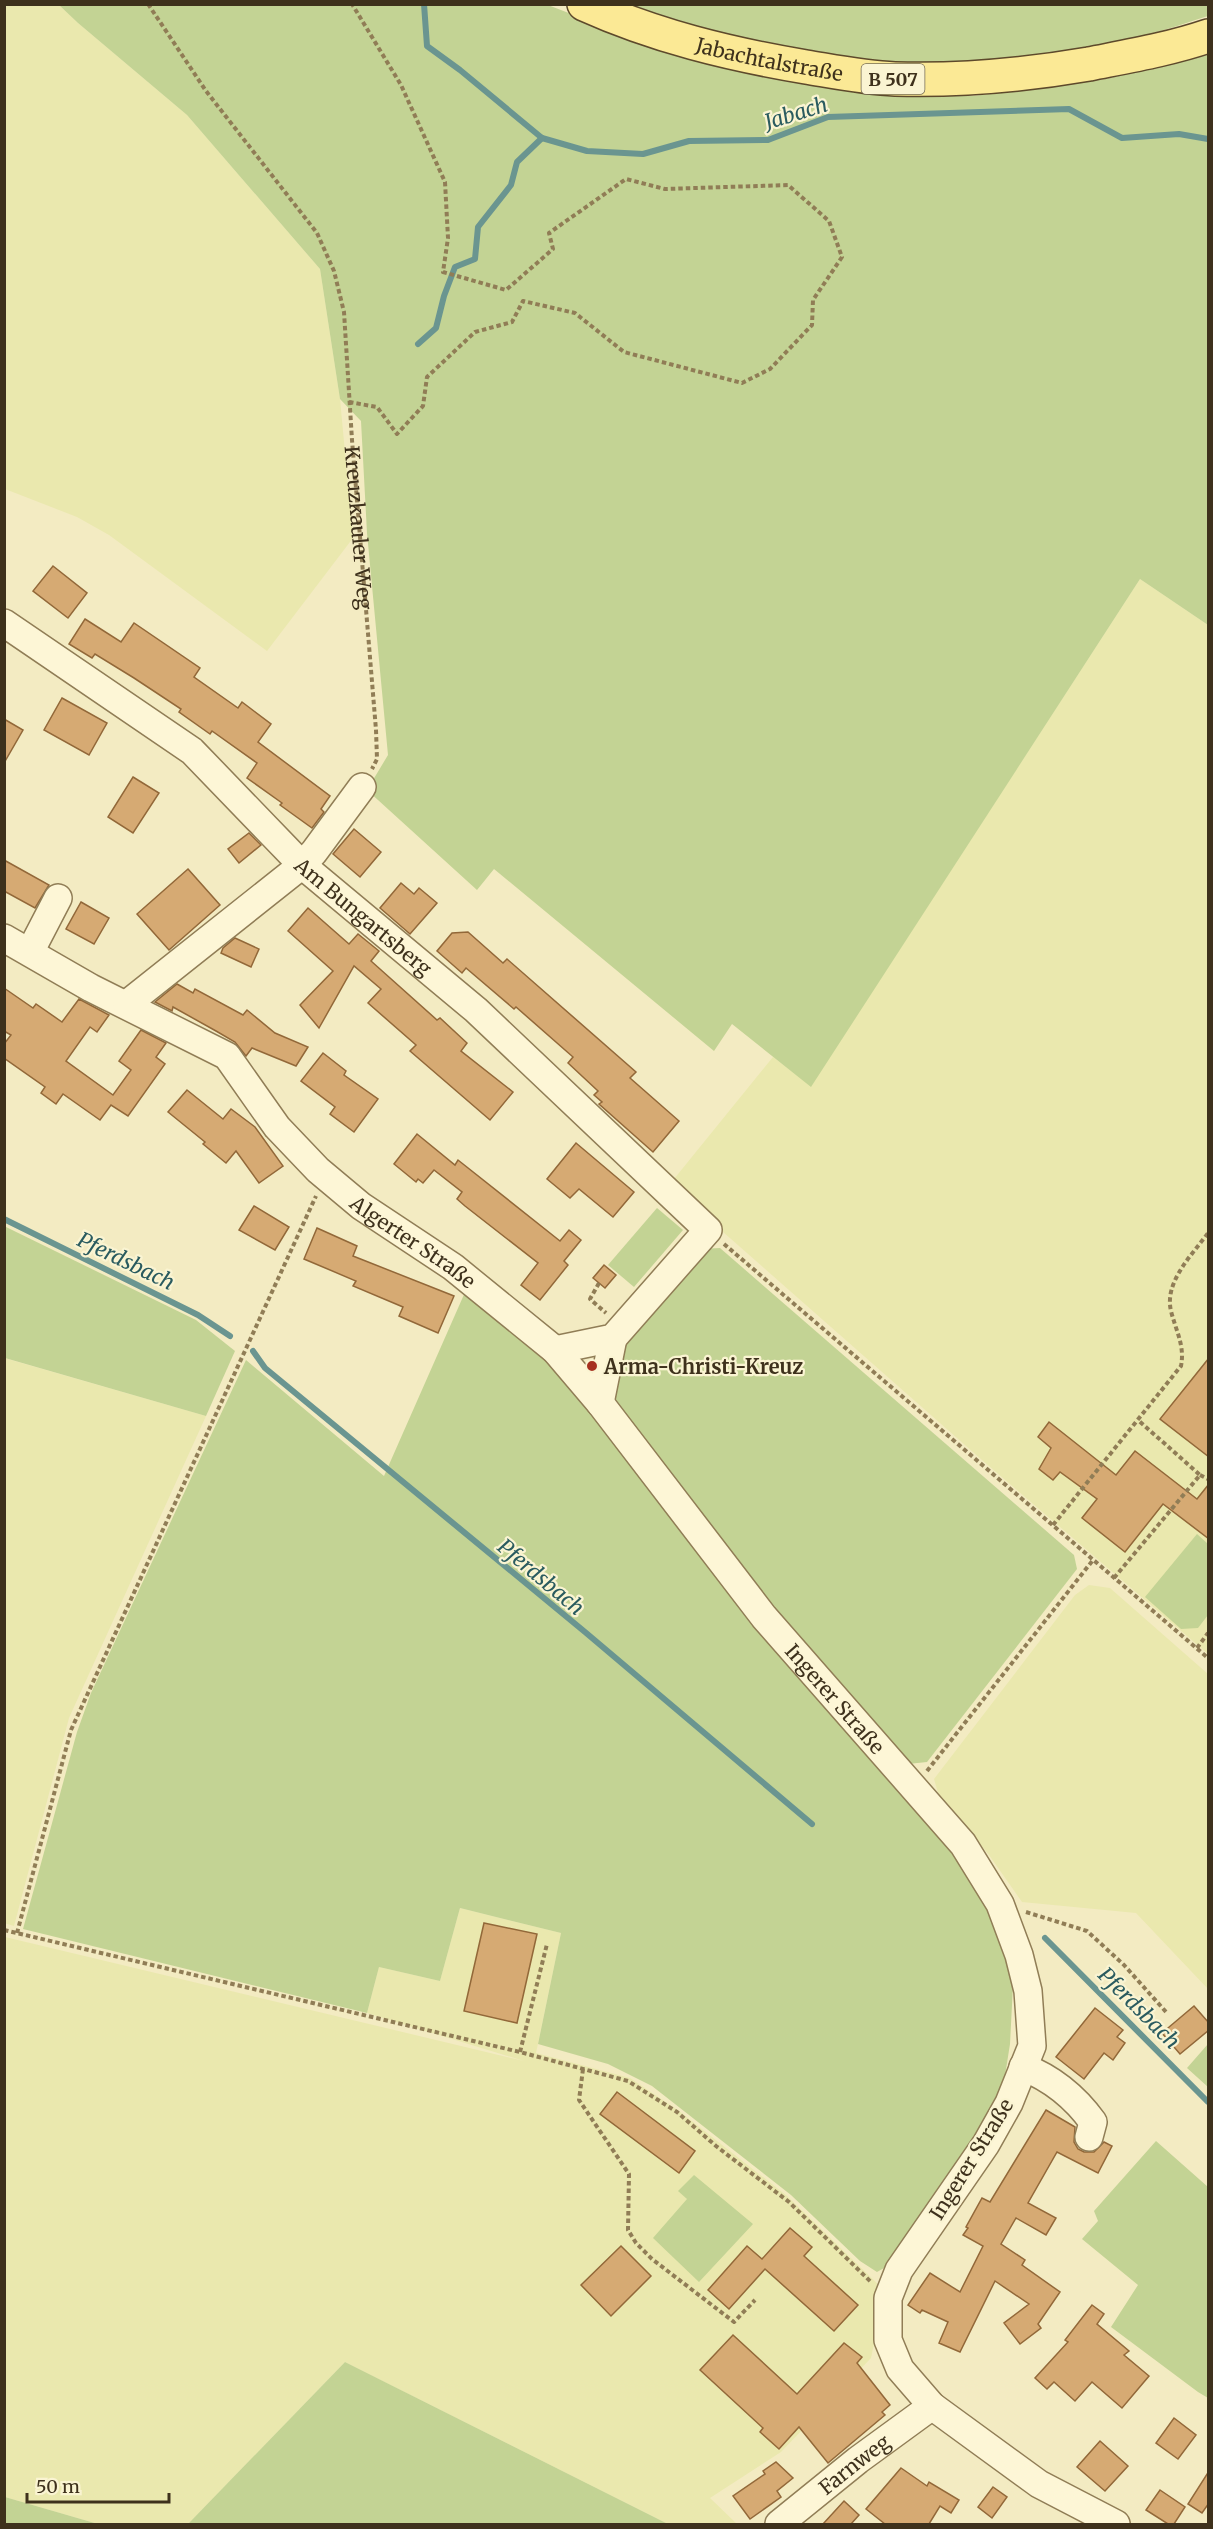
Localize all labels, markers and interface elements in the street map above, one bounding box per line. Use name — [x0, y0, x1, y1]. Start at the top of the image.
street label: Jabachtalstraße — [692, 31, 845, 86]
road number: B 507 — [862, 64, 924, 94]
water label: Jabach — [759, 91, 831, 136]
street label: Kreuzkauler Weg — [340, 445, 379, 611]
street label: Am Bungartsberg — [289, 851, 437, 981]
street label: Algerter Straße — [345, 1189, 481, 1293]
water label: Pferdsbach — [73, 1226, 179, 1296]
place label: Arma-Christi-Kreuz — [603, 1354, 803, 1379]
marker: Arma-Christi-Kreuz — [585, 1359, 599, 1373]
water label: Pferdsbach — [492, 1533, 590, 1621]
street label: Ingerer Straße — [780, 1638, 890, 1759]
water label: Pferdsbach — [1092, 1961, 1186, 2055]
street label: Ingerer Straße — [924, 2094, 1018, 2224]
street label: Farnweg — [813, 2429, 895, 2500]
scale bar — [27, 2466, 170, 2504]
text: 50 m — [36, 2475, 80, 2498]

